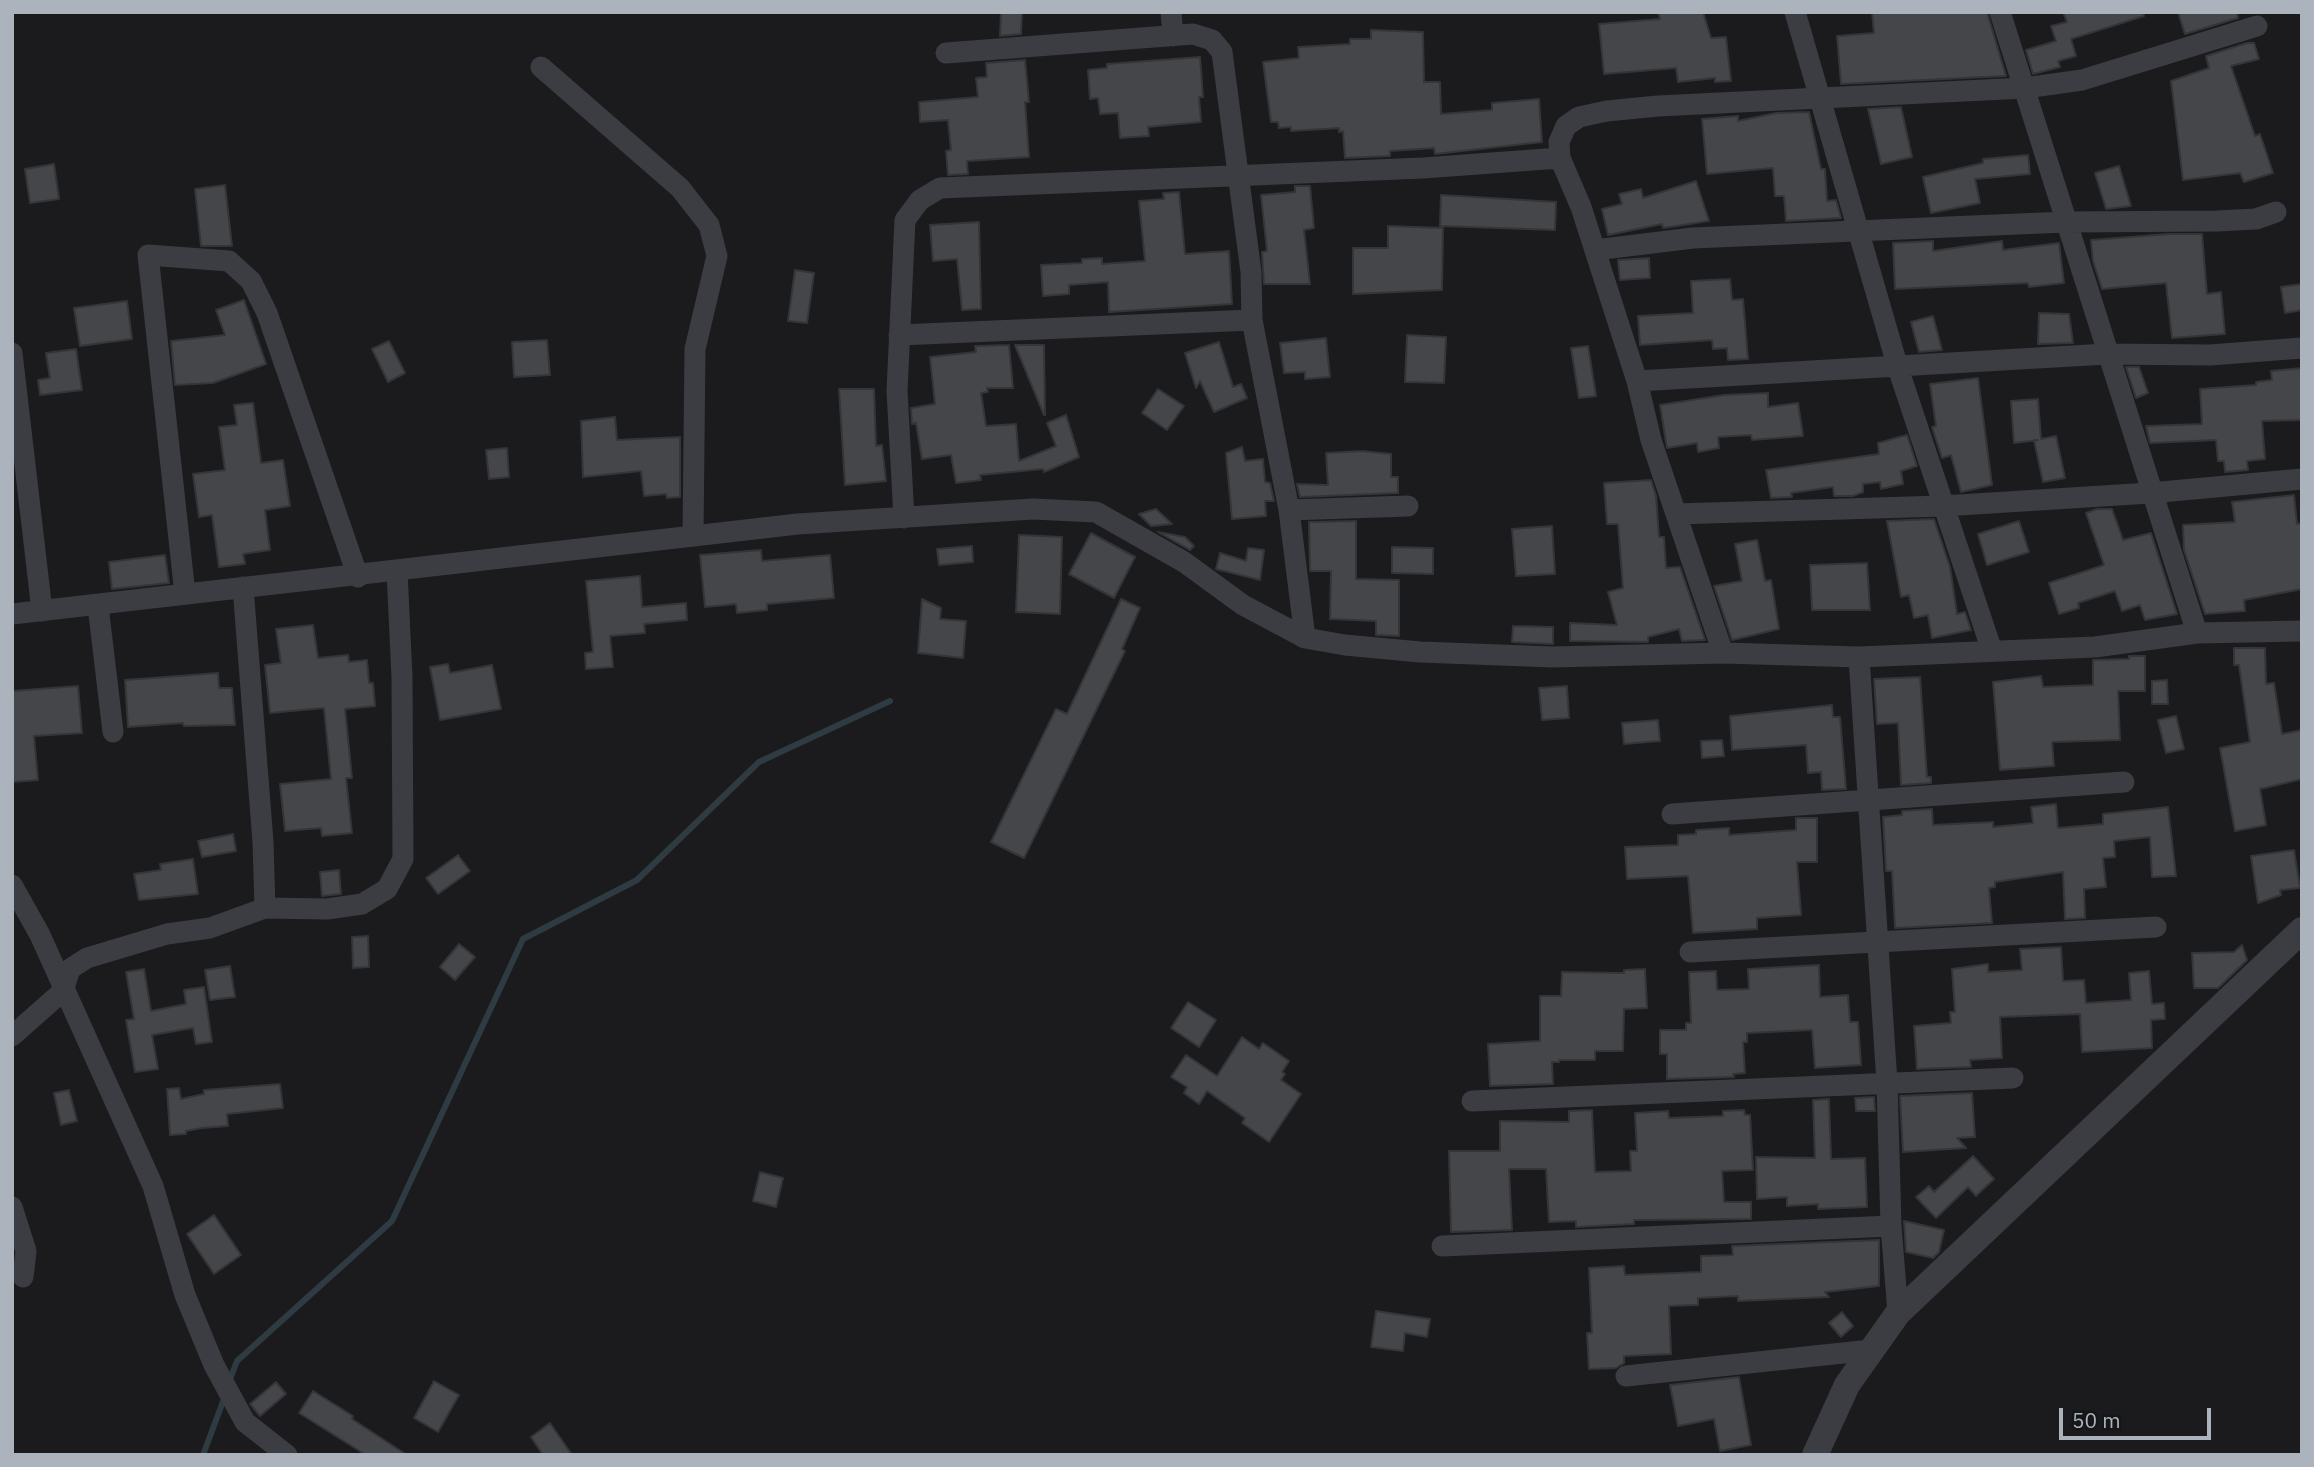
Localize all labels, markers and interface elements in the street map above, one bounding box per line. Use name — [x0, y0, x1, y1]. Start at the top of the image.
scale bar — [2062, 1394, 2214, 1438]
text: 50 m — [2072, 1406, 2121, 1434]

